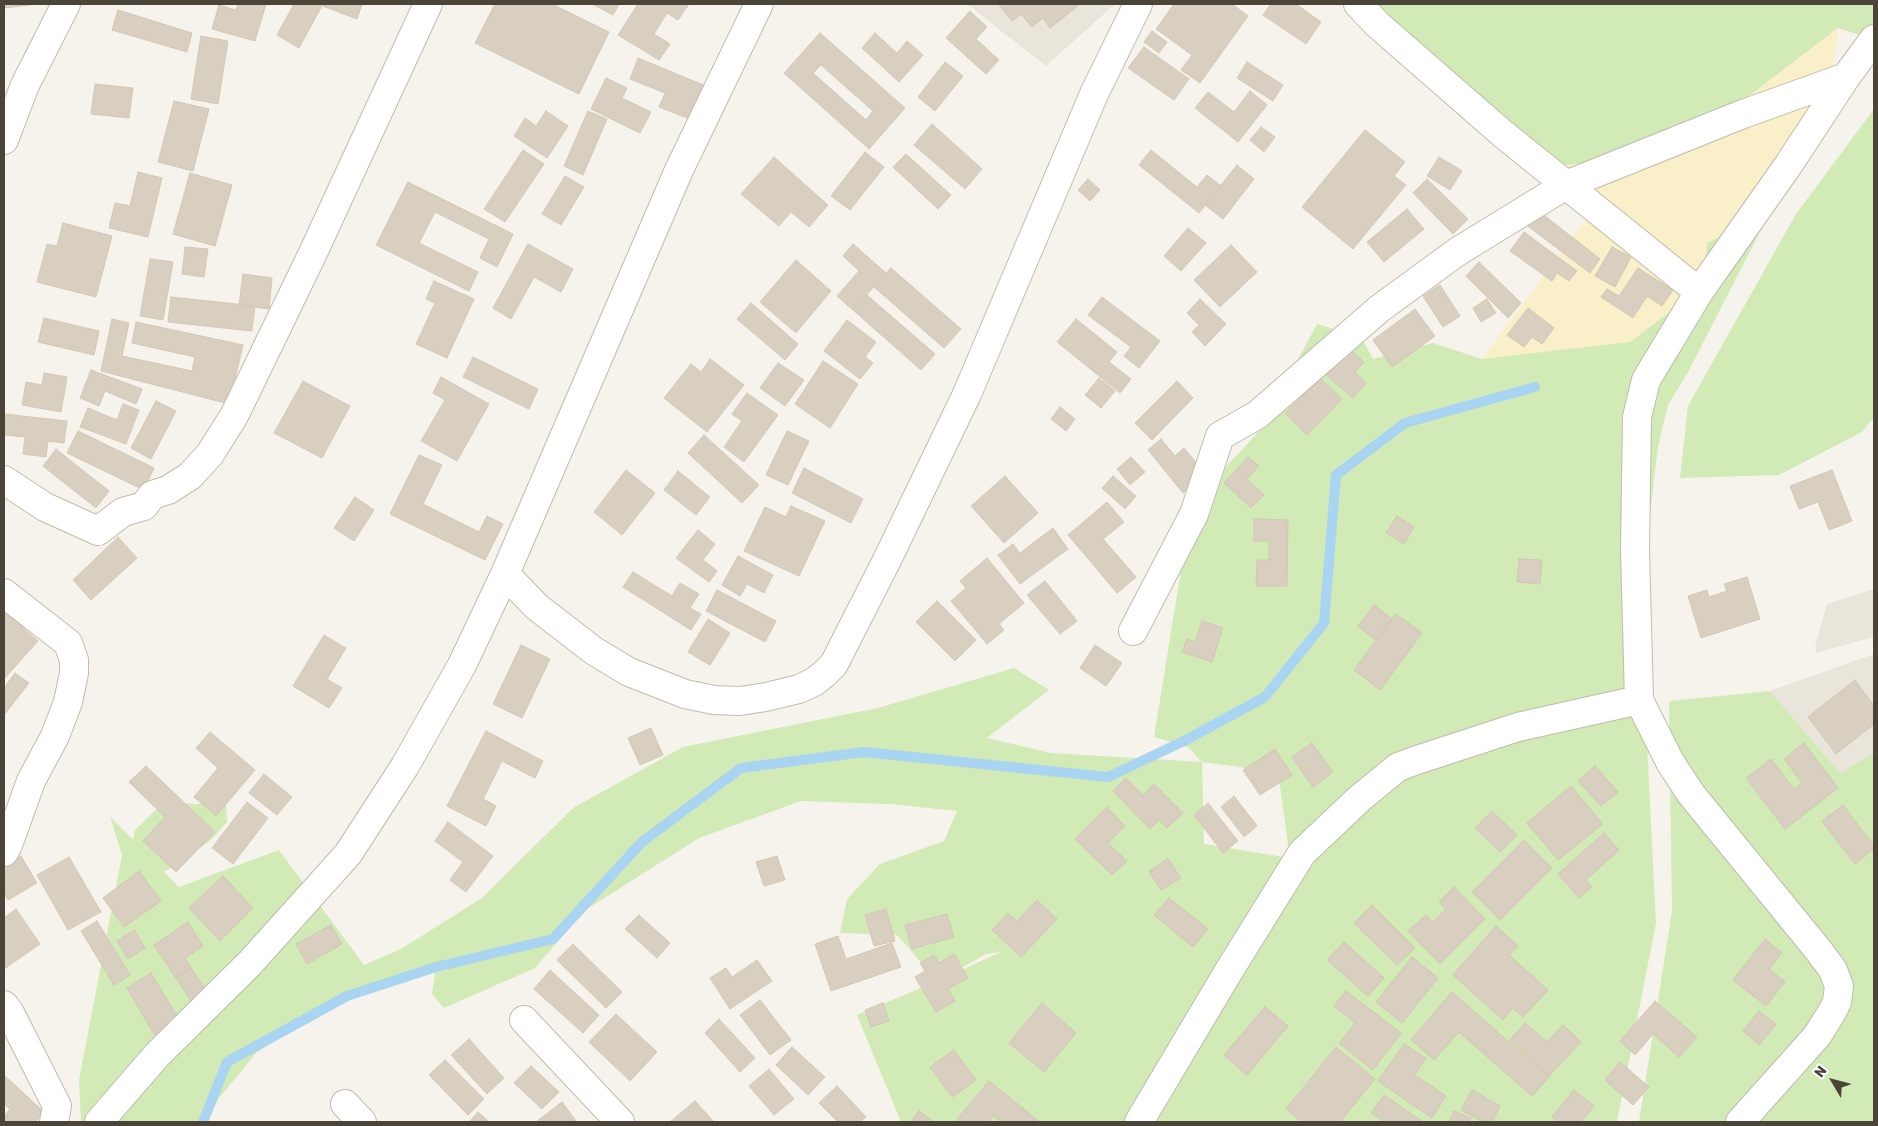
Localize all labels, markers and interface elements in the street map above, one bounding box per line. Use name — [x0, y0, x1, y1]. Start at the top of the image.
north arrow — [1808, 1056, 1858, 1106]
text: N — [1811, 1063, 1830, 1081]

